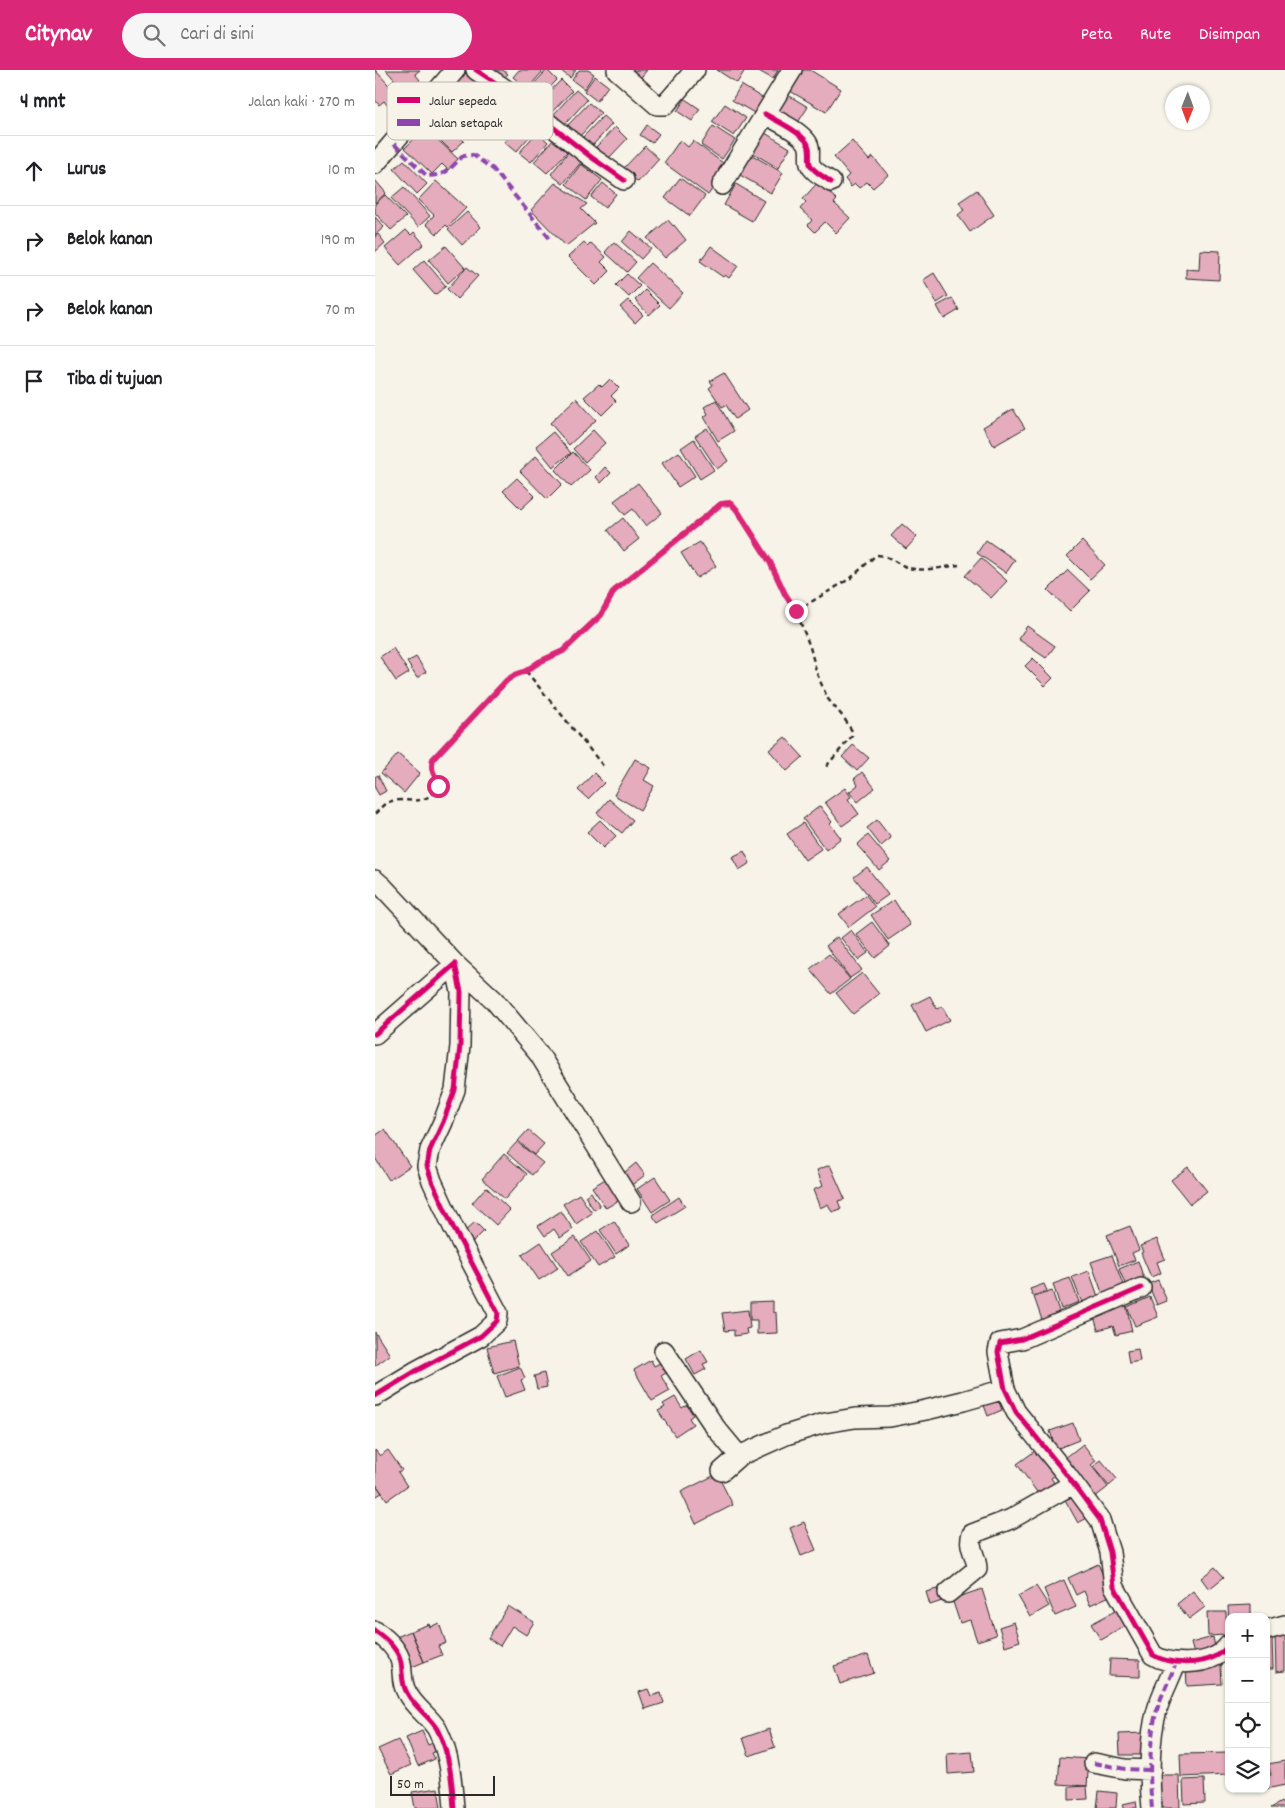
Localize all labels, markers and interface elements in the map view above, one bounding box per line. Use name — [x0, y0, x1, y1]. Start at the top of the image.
search box — [122, 13, 472, 58]
text: Citynav — [25, 18, 92, 52]
icon: search — [140, 21, 168, 49]
text: Cari di sini — [180, 22, 254, 49]
text: Peta — [1081, 23, 1112, 48]
text: Rute — [1140, 23, 1171, 48]
text: Disimpan — [1199, 23, 1260, 48]
legend — [387, 82, 553, 140]
north arrow — [1165, 85, 1210, 130]
text: 4 mnt — [20, 88, 65, 118]
text: Jalan kaki · 270 m — [248, 91, 355, 114]
text: Jalur sepeda — [429, 92, 497, 112]
text: Jalan setapak — [429, 114, 503, 134]
icon: ahead — [20, 157, 48, 185]
text: Lurus — [67, 157, 106, 184]
text: 10 m — [328, 159, 355, 182]
icon: right — [20, 227, 48, 255]
text: Belok kanan — [67, 227, 153, 254]
text: 190 m — [321, 229, 355, 252]
icon: right — [20, 297, 48, 325]
text: Belok kanan — [67, 297, 153, 324]
text: 70 m — [325, 299, 355, 322]
icon: arrive — [20, 367, 48, 395]
text: Tiba di tujuan — [67, 367, 162, 394]
route end — [785, 600, 808, 623]
route start — [427, 775, 450, 798]
map controls — [1225, 1613, 1270, 1793]
button: + — [1225, 1613, 1270, 1658]
button: − — [1225, 1658, 1270, 1703]
button: locate — [1225, 1703, 1270, 1748]
button: layers — [1225, 1748, 1270, 1793]
scale bar — [390, 1773, 495, 1796]
text: 50 m — [397, 1775, 424, 1795]

